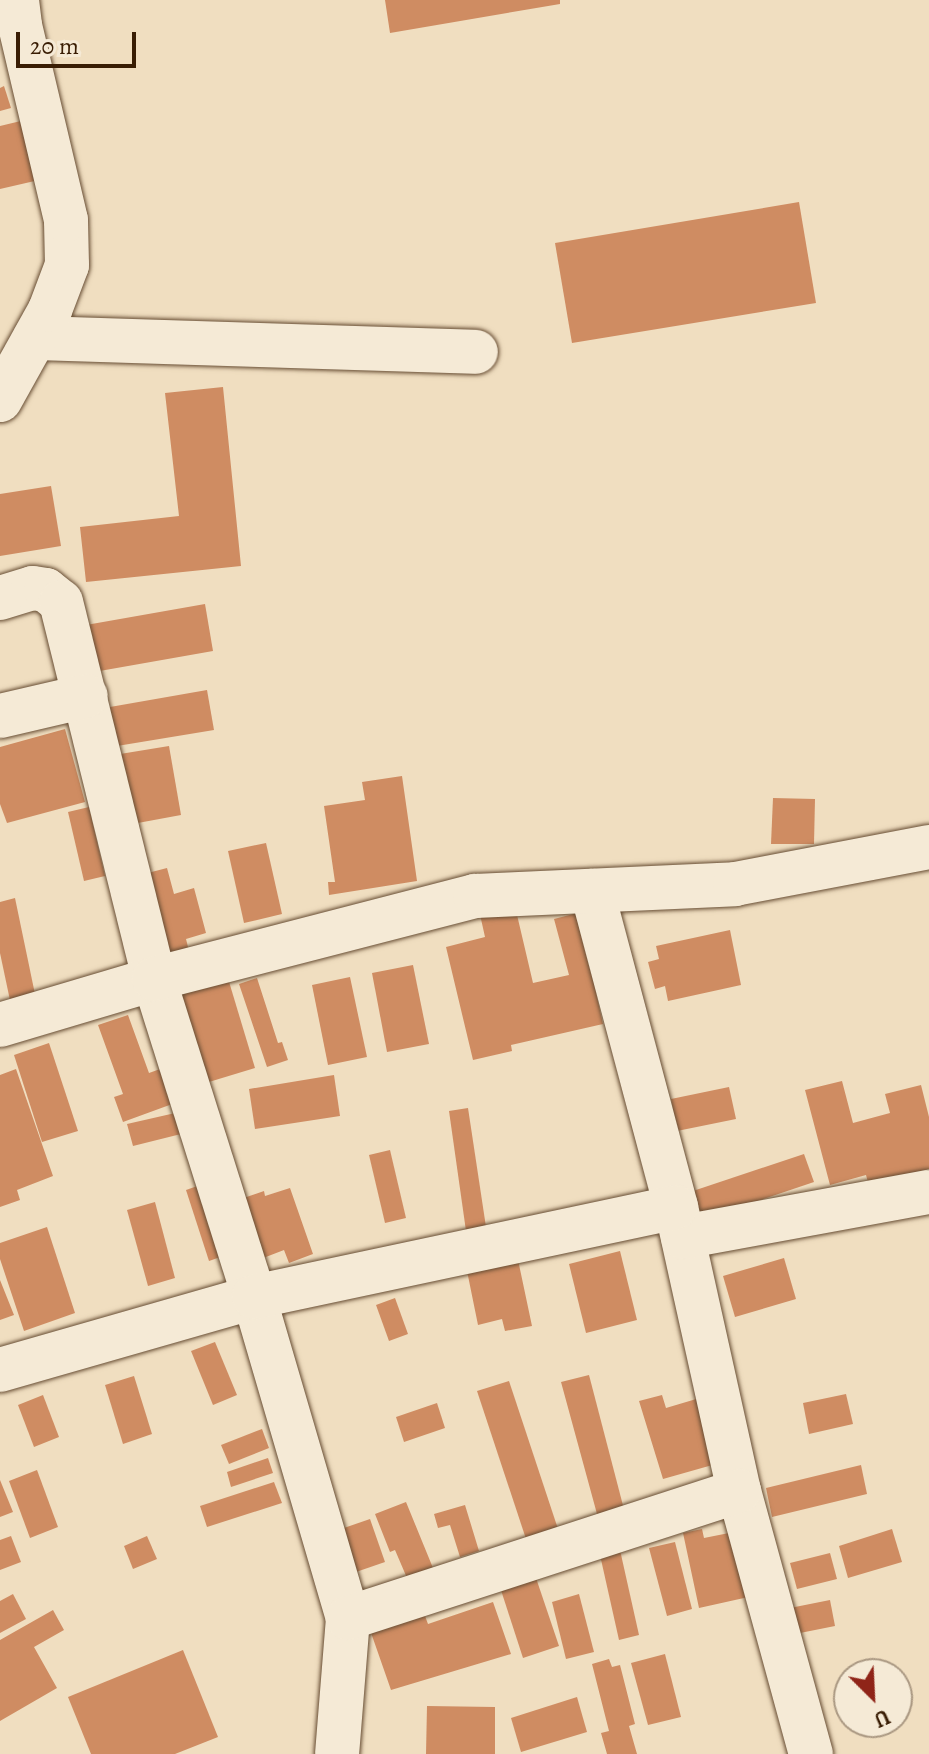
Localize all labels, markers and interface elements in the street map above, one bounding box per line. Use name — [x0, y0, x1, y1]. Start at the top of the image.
scale bar — [20, 16, 140, 66]
text: 20 m — [30, 30, 79, 62]
north arrow — [833, 1658, 913, 1738]
text: U — [869, 1701, 895, 1735]

